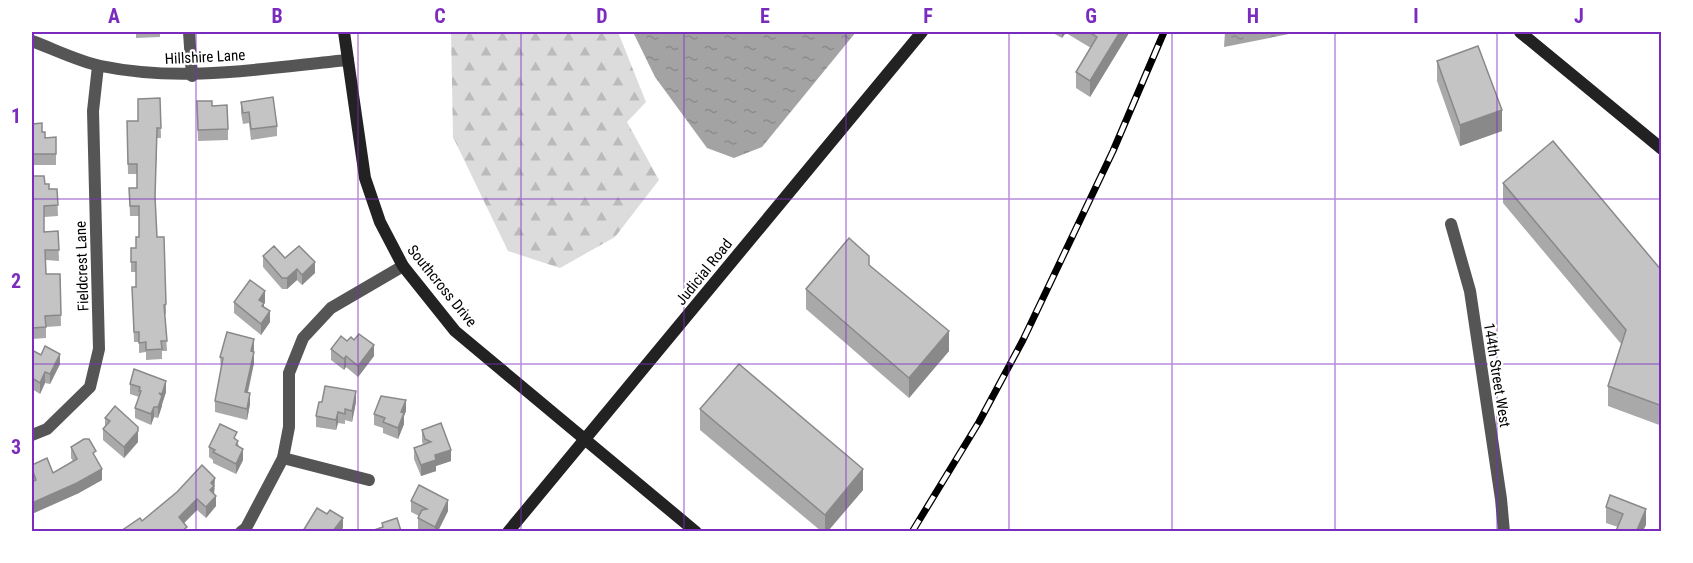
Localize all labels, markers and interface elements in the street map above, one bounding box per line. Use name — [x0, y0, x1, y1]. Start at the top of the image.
text: A — [108, 4, 120, 28]
text: B — [271, 4, 283, 28]
text: C — [434, 4, 446, 28]
text: D — [596, 4, 608, 28]
text: E — [760, 4, 770, 28]
text: F — [923, 4, 933, 28]
text: G — [1085, 4, 1097, 28]
text: H — [1247, 4, 1259, 28]
text: I — [1413, 4, 1419, 28]
text: J — [1574, 4, 1584, 28]
street label: Hillshire Lane — [164, 46, 246, 68]
text: 1 — [11, 104, 21, 128]
street label: Fieldcrest Lane — [71, 221, 93, 311]
street label: Judicial Road — [672, 235, 736, 309]
street label: Southcross Drive — [403, 241, 481, 331]
text: 2 — [11, 269, 21, 293]
street label: 144th Street West — [1480, 322, 1514, 428]
text: 3 — [11, 435, 21, 459]

